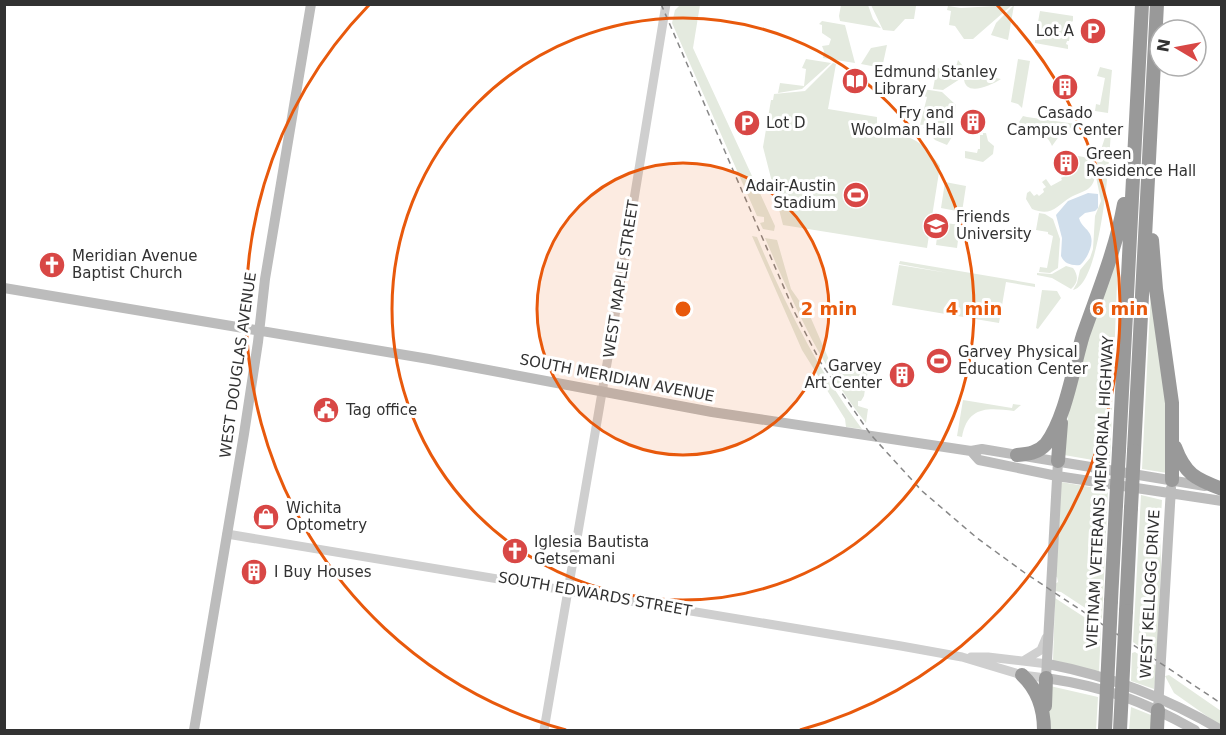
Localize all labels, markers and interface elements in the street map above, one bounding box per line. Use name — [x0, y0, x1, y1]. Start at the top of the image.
parking icon: Lot A — [1078, 16, 1108, 46]
north arrow — [1148, 18, 1208, 78]
place label: Lot A — [1036, 22, 1075, 40]
text: N — [1153, 37, 1174, 54]
place label: Edmund Stanley Library — [874, 63, 997, 98]
library icon: Edmund Stanley Library — [840, 66, 870, 96]
building icon: Casado Campus Center — [1050, 72, 1080, 102]
place label: Fry and Woolman Hall — [851, 104, 954, 139]
place label: Casado Campus Center — [1007, 104, 1124, 139]
building icon: Fry and Woolman Hall — [958, 107, 988, 137]
parking icon: Lot D — [732, 108, 762, 138]
place label: Lot D — [766, 114, 805, 132]
place label: Green Residence Hall — [1086, 145, 1196, 180]
building icon: Green Residence Hall — [1051, 148, 1081, 178]
place label: Adair-Austin Stadium — [746, 177, 836, 212]
sports icon: Adair-Austin Stadium — [841, 180, 871, 210]
street label: WEST MAPLE STREET — [600, 198, 643, 359]
place label: Friends University — [956, 208, 1032, 243]
school or university icon: Friends University — [921, 211, 951, 241]
place label: Meridian Avenue Baptist Church — [72, 247, 197, 282]
church icon: Meridian Avenue Baptist Church — [37, 250, 67, 280]
street label: WEST DOUGLAS AVENUE — [216, 271, 260, 459]
text: 2 min — [801, 298, 857, 319]
text: 4 min — [946, 298, 1002, 319]
text: 6 min — [1092, 298, 1148, 319]
centre of rings — [673, 299, 693, 319]
street label: VIETNAM VETERANS MEMORIAL HIGHWAY — [1083, 335, 1117, 649]
place label: Garvey Physical Education Center — [958, 343, 1089, 378]
sports icon: Garvey Physical Education Center — [924, 346, 954, 376]
street label: SOUTH MERIDIAN AVENUE — [518, 350, 716, 406]
place label: Garvey Art Center — [804, 357, 883, 392]
building icon: Garvey Art Center — [887, 360, 917, 390]
public building icon: Tag office — [311, 395, 341, 425]
place label: Tag office — [345, 401, 417, 419]
place label: Wichita Optometry — [286, 499, 367, 534]
shop icon: Wichita Optometry — [251, 502, 281, 532]
street label: WEST KELLOGG DRIVE — [1137, 509, 1163, 679]
place label: Iglesia Bautista Getsemani — [534, 533, 649, 568]
church icon: Iglesia Bautista Getsemani — [500, 536, 530, 566]
building icon: I Buy Houses — [239, 557, 269, 587]
place label: I Buy Houses — [274, 563, 372, 581]
street label: SOUTH EDWARDS STREET — [497, 568, 694, 620]

